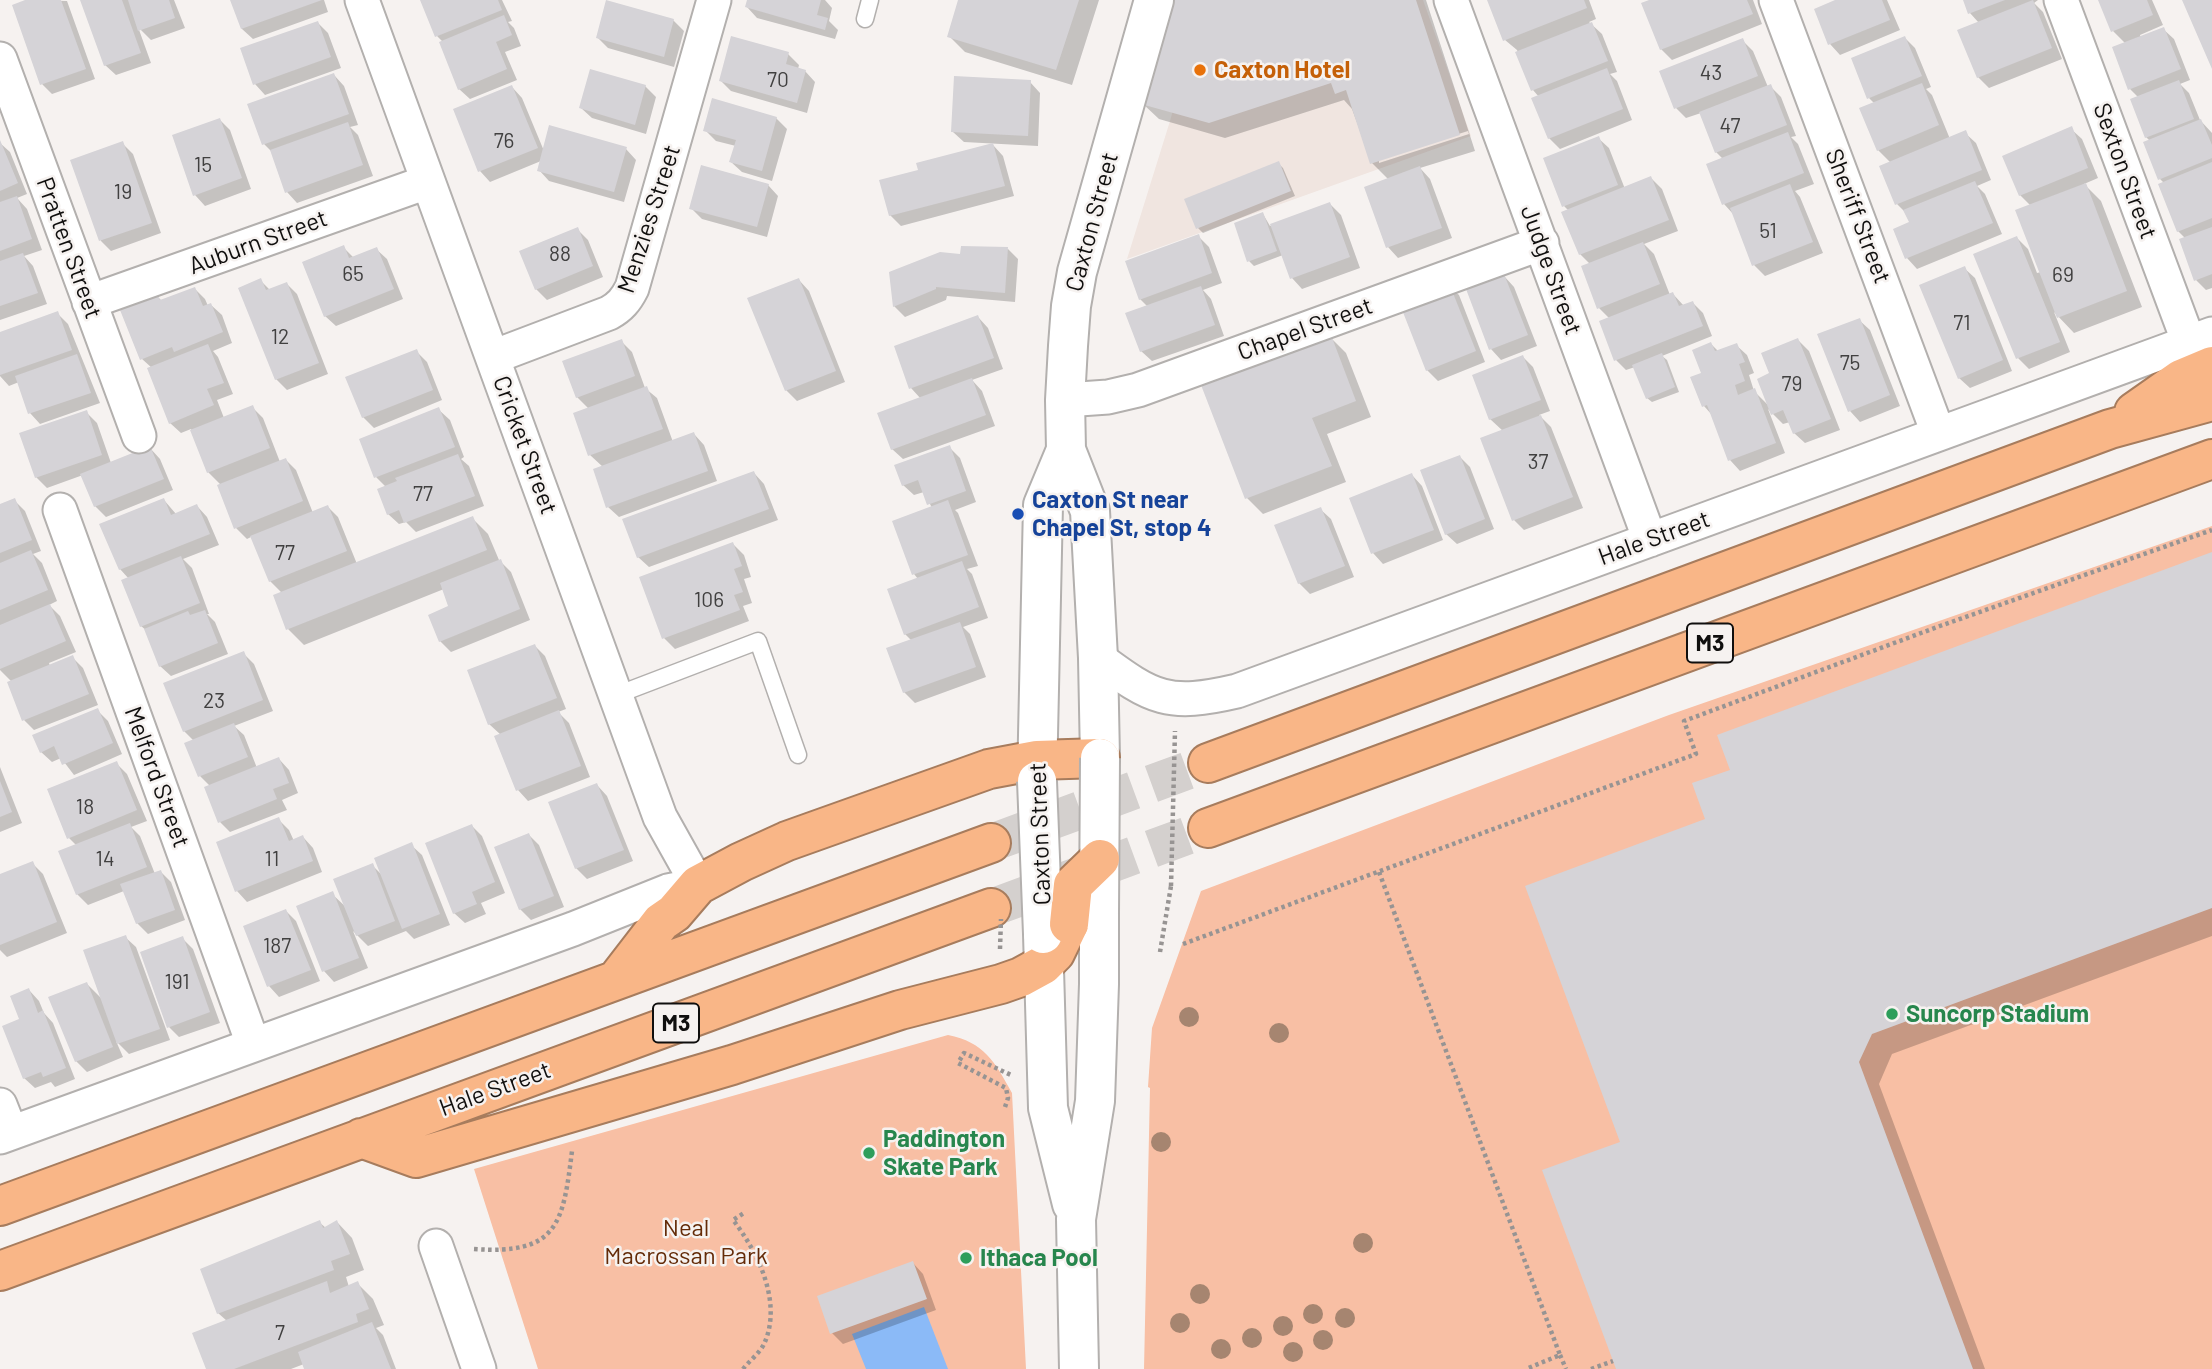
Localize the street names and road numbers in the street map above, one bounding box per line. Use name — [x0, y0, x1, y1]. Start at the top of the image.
street label: Sexton Street — [2087, 99, 2163, 243]
street label: Menzies Street — [611, 141, 687, 297]
street label: Sheriff Street — [1819, 145, 1897, 287]
street label: Caxton Street — [1060, 149, 1124, 295]
street label: Pratten Street — [30, 173, 108, 323]
street label: Judge Street — [1514, 201, 1588, 339]
street label: Auburn Street — [185, 204, 331, 280]
street label: Chapel Street — [1234, 291, 1376, 367]
street label: Cricket Street — [487, 372, 563, 518]
street label: Hale Street — [1594, 505, 1714, 571]
road number: M3 — [1687, 624, 1733, 663]
street label: Melford Street — [118, 703, 196, 851]
street label: Caxton Street — [1023, 762, 1057, 906]
road number: M3 — [653, 1004, 699, 1042]
street label: Hale Street — [435, 1056, 555, 1122]

